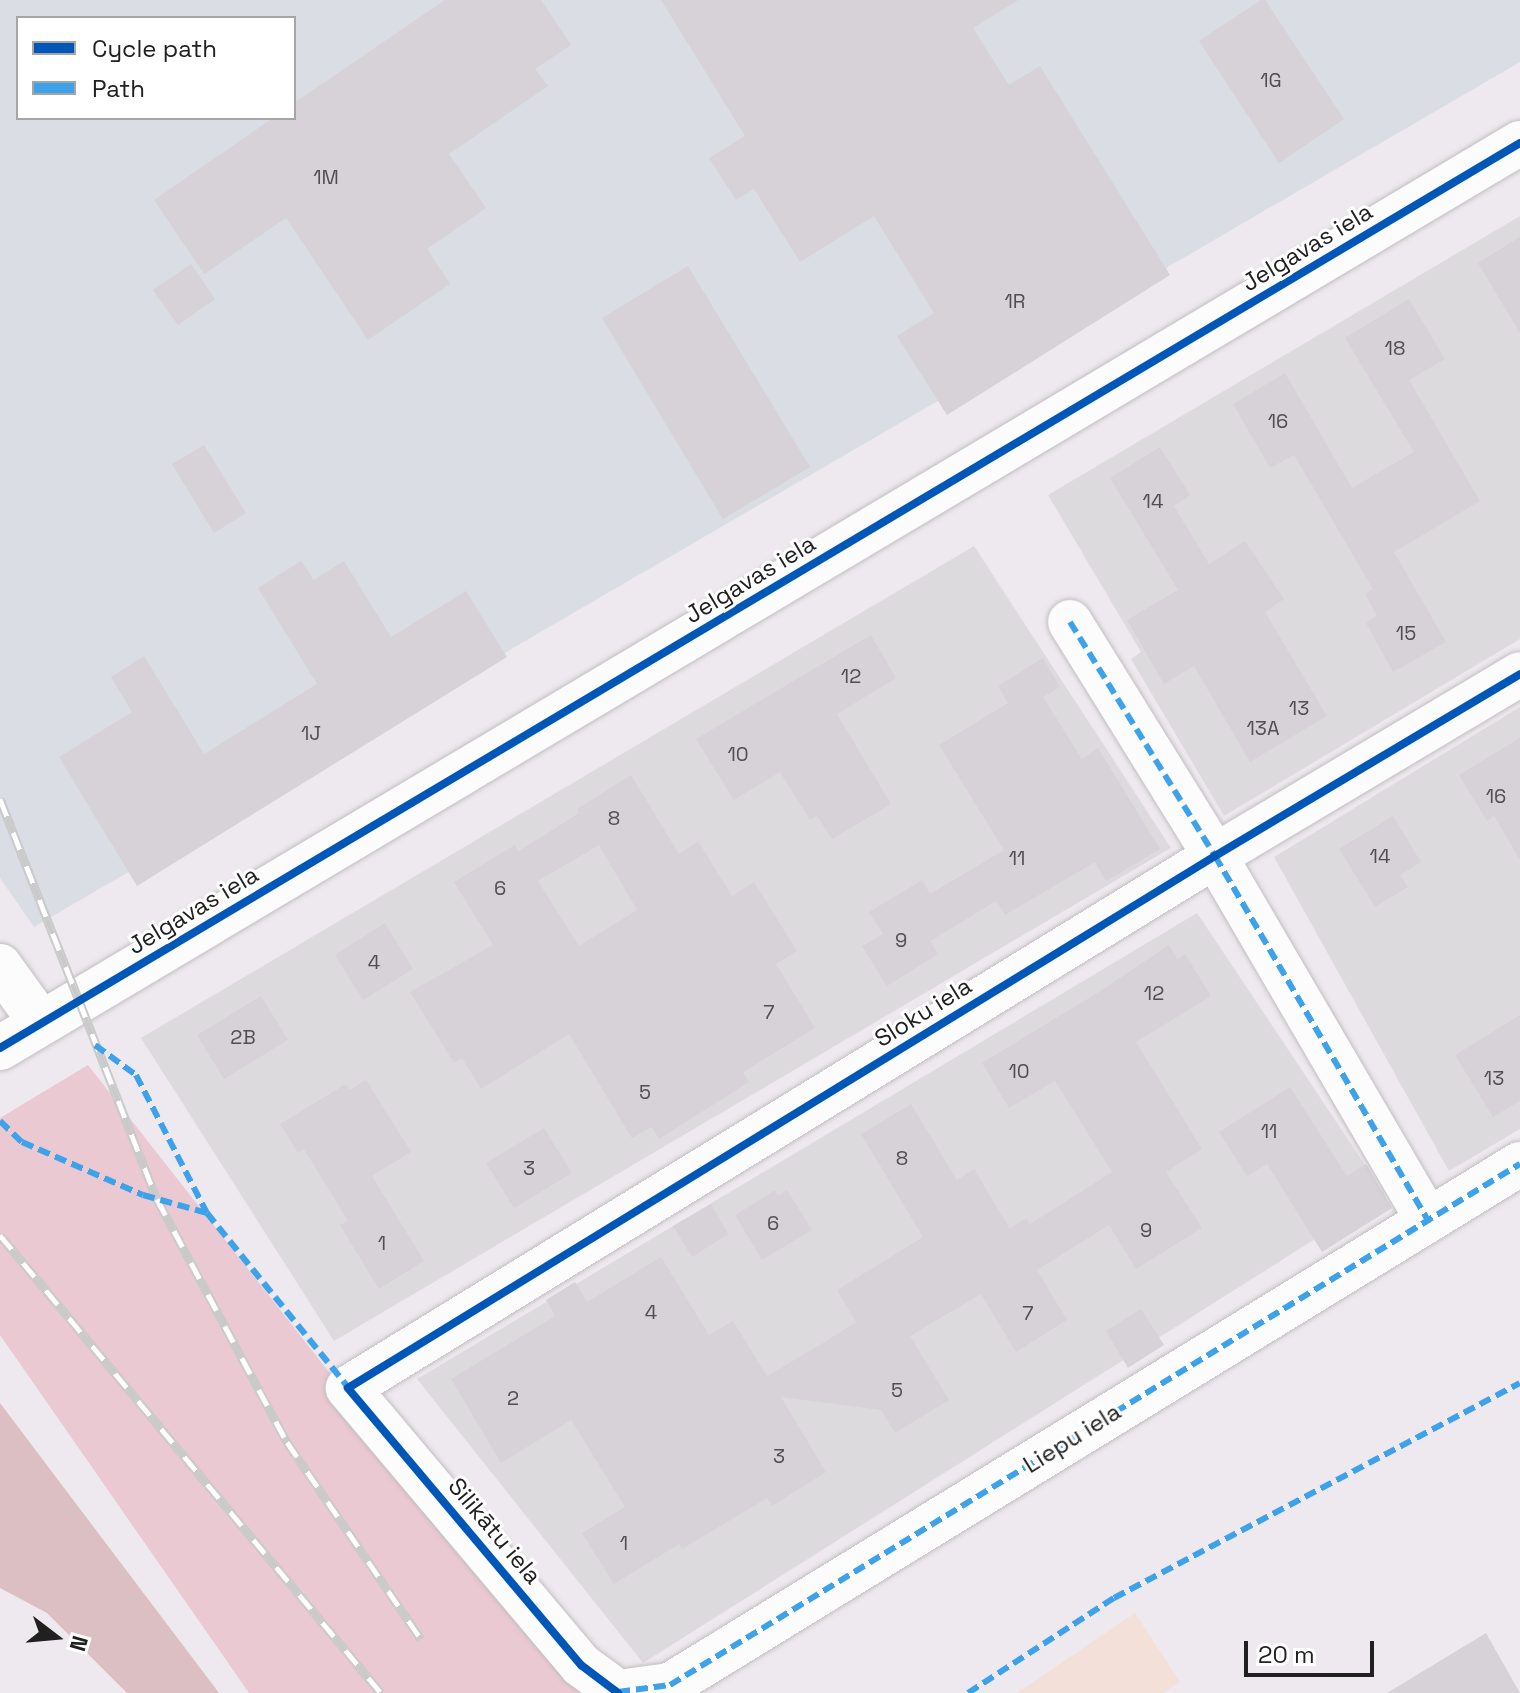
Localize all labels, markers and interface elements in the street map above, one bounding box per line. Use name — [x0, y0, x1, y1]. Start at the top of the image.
legend — [16, 16, 296, 120]
text: Cycle path — [92, 33, 217, 64]
house number: 1G — [1260, 68, 1282, 92]
text: Path — [92, 73, 145, 104]
house number: 1M — [313, 165, 339, 189]
street label: Jelgavas iela — [1237, 197, 1377, 297]
house number: 1R — [1005, 289, 1025, 313]
house number: 18 — [1385, 336, 1405, 360]
house number: 16 — [1268, 409, 1288, 433]
house number: 14 — [1143, 489, 1163, 513]
street label: Jelgavas iela — [680, 529, 820, 629]
house number: 15 — [1396, 621, 1416, 645]
house number: 12 — [841, 664, 861, 688]
house number: 13 — [1289, 696, 1309, 720]
house number: 13A — [1246, 716, 1280, 740]
house number: 1J — [301, 721, 321, 745]
house number: 10 — [727, 742, 749, 766]
house number: 16 — [1486, 784, 1506, 808]
house number: 8 — [608, 806, 620, 830]
house number: 14 — [1370, 844, 1390, 868]
house number: 11 — [1009, 846, 1025, 870]
street label: Jelgavas iela — [123, 860, 263, 960]
house number: 6 — [494, 876, 506, 900]
house number: 9 — [895, 928, 907, 952]
house number: 4 — [368, 950, 380, 974]
street label: Sloku iela — [869, 971, 977, 1053]
house number: 12 — [1144, 981, 1164, 1005]
house number: 7 — [763, 1000, 775, 1024]
house number: 2B — [230, 1025, 256, 1049]
house number: 10 — [1008, 1059, 1030, 1083]
house number: 13 — [1484, 1066, 1504, 1090]
house number: 5 — [639, 1080, 651, 1104]
house number: 11 — [1261, 1119, 1277, 1143]
house number: 8 — [896, 1146, 908, 1170]
house number: 3 — [523, 1156, 535, 1180]
house number: 6 — [767, 1211, 779, 1235]
house number: 9 — [1140, 1218, 1152, 1242]
house number: 1 — [378, 1231, 386, 1255]
house number: 4 — [645, 1300, 657, 1324]
house number: 7 — [1022, 1301, 1034, 1325]
house number: 5 — [891, 1378, 903, 1402]
house number: 2 — [507, 1386, 519, 1410]
street label: Liepu iela — [1018, 1397, 1126, 1479]
house number: 3 — [773, 1444, 785, 1468]
street label: Silikātu iela — [442, 1472, 548, 1590]
house number: 1 — [620, 1531, 628, 1555]
north arrow — [16, 1597, 96, 1677]
scale bar — [1248, 1625, 1378, 1675]
text: N — [64, 1633, 95, 1655]
text: 20 m — [1258, 1639, 1315, 1670]

